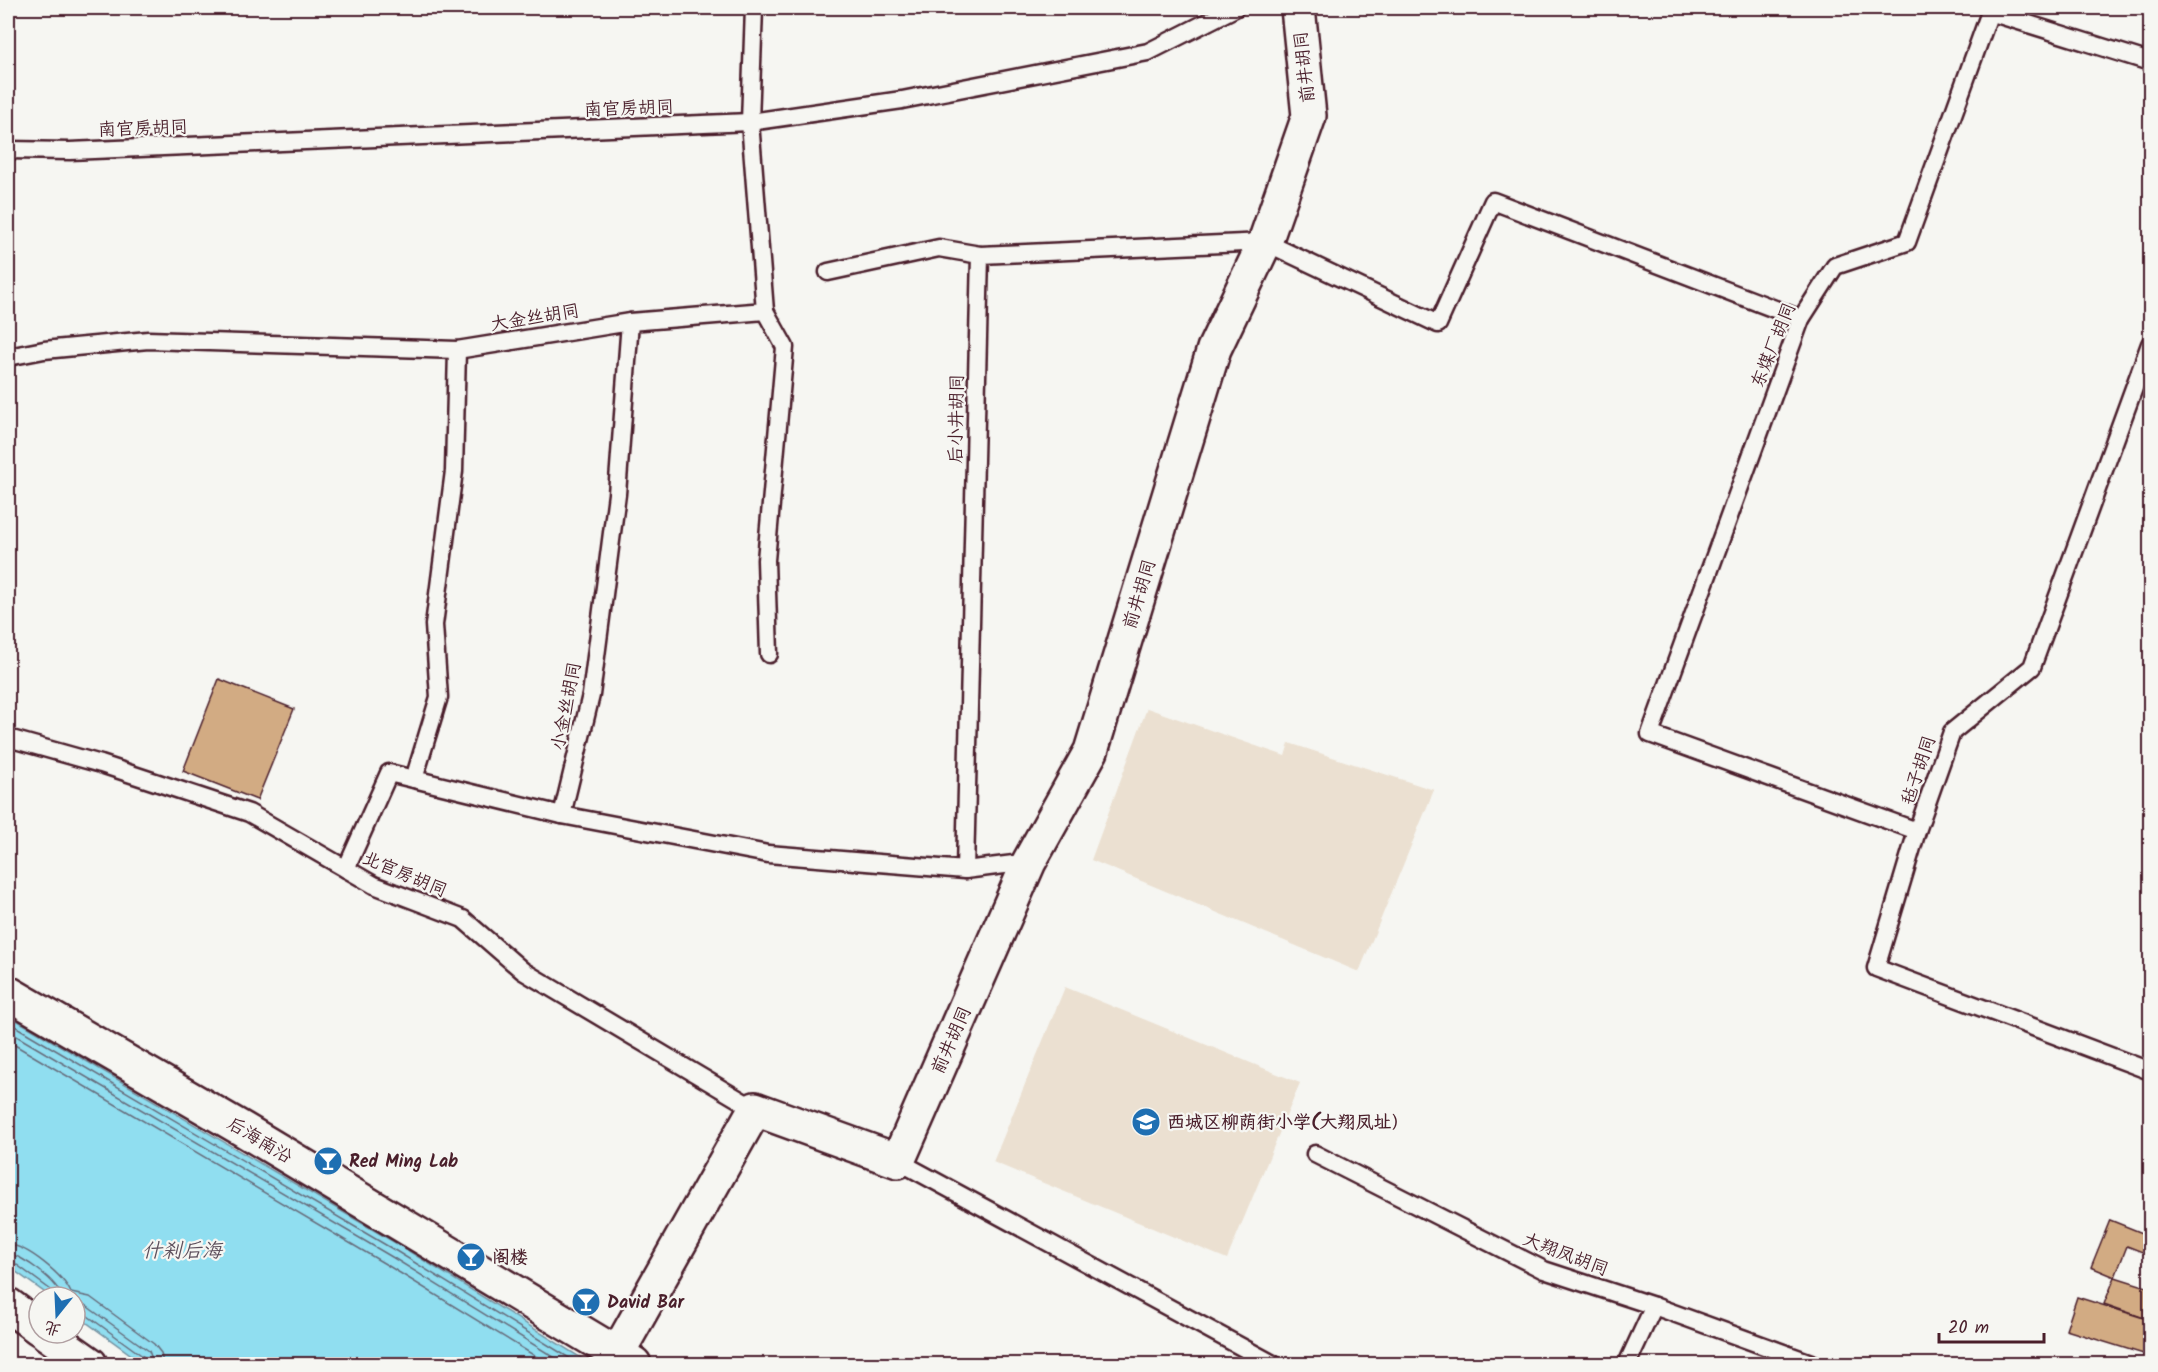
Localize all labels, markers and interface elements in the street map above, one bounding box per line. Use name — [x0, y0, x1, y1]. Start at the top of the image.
street label: 前井胡同 — [1287, 30, 1324, 104]
street label: 南官房胡同 — [584, 93, 675, 126]
street label: 南官房胡同 — [98, 113, 189, 146]
street label: 大金丝胡同 — [489, 297, 582, 340]
street label: 东煤厂胡同 — [1744, 298, 1805, 393]
street label: 后小井胡同 — [942, 374, 973, 464]
street label: 前井胡同 — [1116, 556, 1165, 633]
street label: 小金丝胡同 — [545, 659, 590, 753]
street label: 毡子胡同 — [1894, 732, 1945, 809]
street label: 北官房胡同 — [357, 844, 452, 906]
street label: 前井胡同 — [924, 1002, 980, 1079]
school or university icon: 西城区柳荫街小学(大翔凤址） — [1130, 1106, 1162, 1138]
place label: 西城区柳荫街小学(大翔凤址） — [1167, 1109, 1410, 1138]
street label: 后海南沿 — [221, 1110, 298, 1172]
bar icon: Red Ming Lab — [312, 1145, 344, 1177]
place label: Red Ming Lab — [349, 1148, 458, 1177]
street label: 大翔凤胡同 — [1518, 1226, 1613, 1285]
water label: 什刹后海 — [142, 1236, 224, 1268]
bar icon: 阁楼 — [455, 1241, 487, 1273]
place label: 阁楼 — [492, 1244, 528, 1273]
north arrow — [27, 1285, 87, 1345]
bar icon: David Bar — [570, 1286, 602, 1318]
place label: David Bar — [607, 1289, 685, 1318]
scale bar — [1939, 1306, 2044, 1344]
text: 北 — [41, 1313, 64, 1342]
text: 20 m — [1948, 1314, 1989, 1343]

